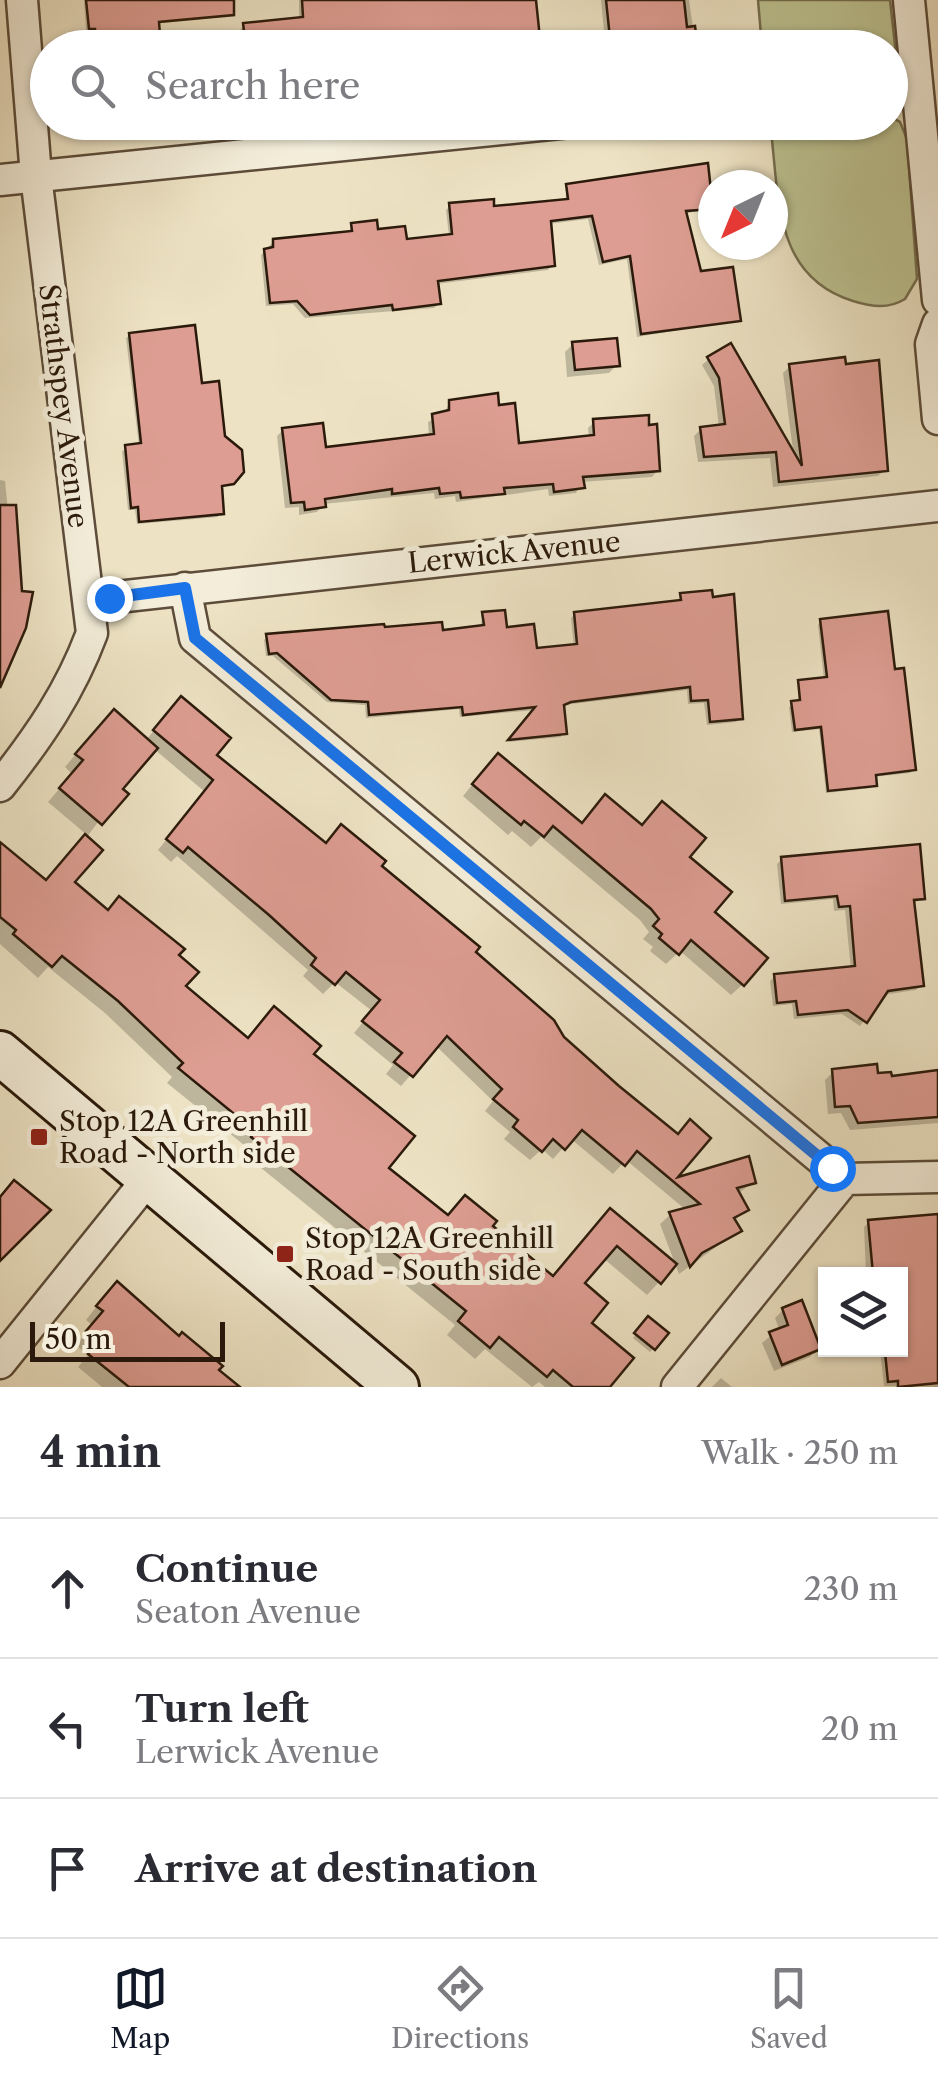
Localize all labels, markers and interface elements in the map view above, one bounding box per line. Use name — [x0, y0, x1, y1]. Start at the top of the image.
search box — [30, 30, 908, 140]
icon: search — [65, 58, 120, 113]
text: Search here — [145, 62, 360, 109]
north arrow — [698, 170, 788, 260]
street label: Strathspey Avenue — [32, 282, 96, 530]
street label: Lerwick Avenue — [406, 524, 622, 580]
route end — [87, 576, 133, 622]
place label: Stop 12A Greenhill Road - North side — [59, 1104, 308, 1170]
marker: Stop 12A Greenhill Road - North side — [28, 1126, 50, 1148]
route start — [810, 1146, 856, 1192]
place label: Stop 12A Greenhill Road - South side — [305, 1221, 554, 1287]
marker: Stop 12A Greenhill Road - South side — [274, 1243, 296, 1265]
map controls — [818, 1267, 908, 1357]
button: layers — [818, 1267, 908, 1357]
scale bar — [30, 1317, 225, 1362]
text: 50 m — [45, 1322, 112, 1356]
text: 4 min — [40, 1426, 161, 1478]
text: Walk · 250 m — [701, 1433, 898, 1472]
text: Continue — [135, 1545, 318, 1592]
icon: ahead — [40, 1561, 95, 1616]
text: 230 m — [803, 1569, 898, 1608]
text: Seaton Avenue — [135, 1592, 361, 1631]
text: Turn left — [135, 1685, 309, 1732]
icon: left — [40, 1701, 95, 1756]
text: 20 m — [821, 1709, 898, 1748]
text: Lerwick Avenue — [135, 1732, 379, 1771]
icon: arrive — [40, 1841, 95, 1896]
text: Arrive at destination — [135, 1845, 538, 1892]
tab: Map — [110, 1961, 170, 2055]
tab: Directions — [391, 1961, 529, 2055]
tab: Saved — [750, 1961, 828, 2055]

